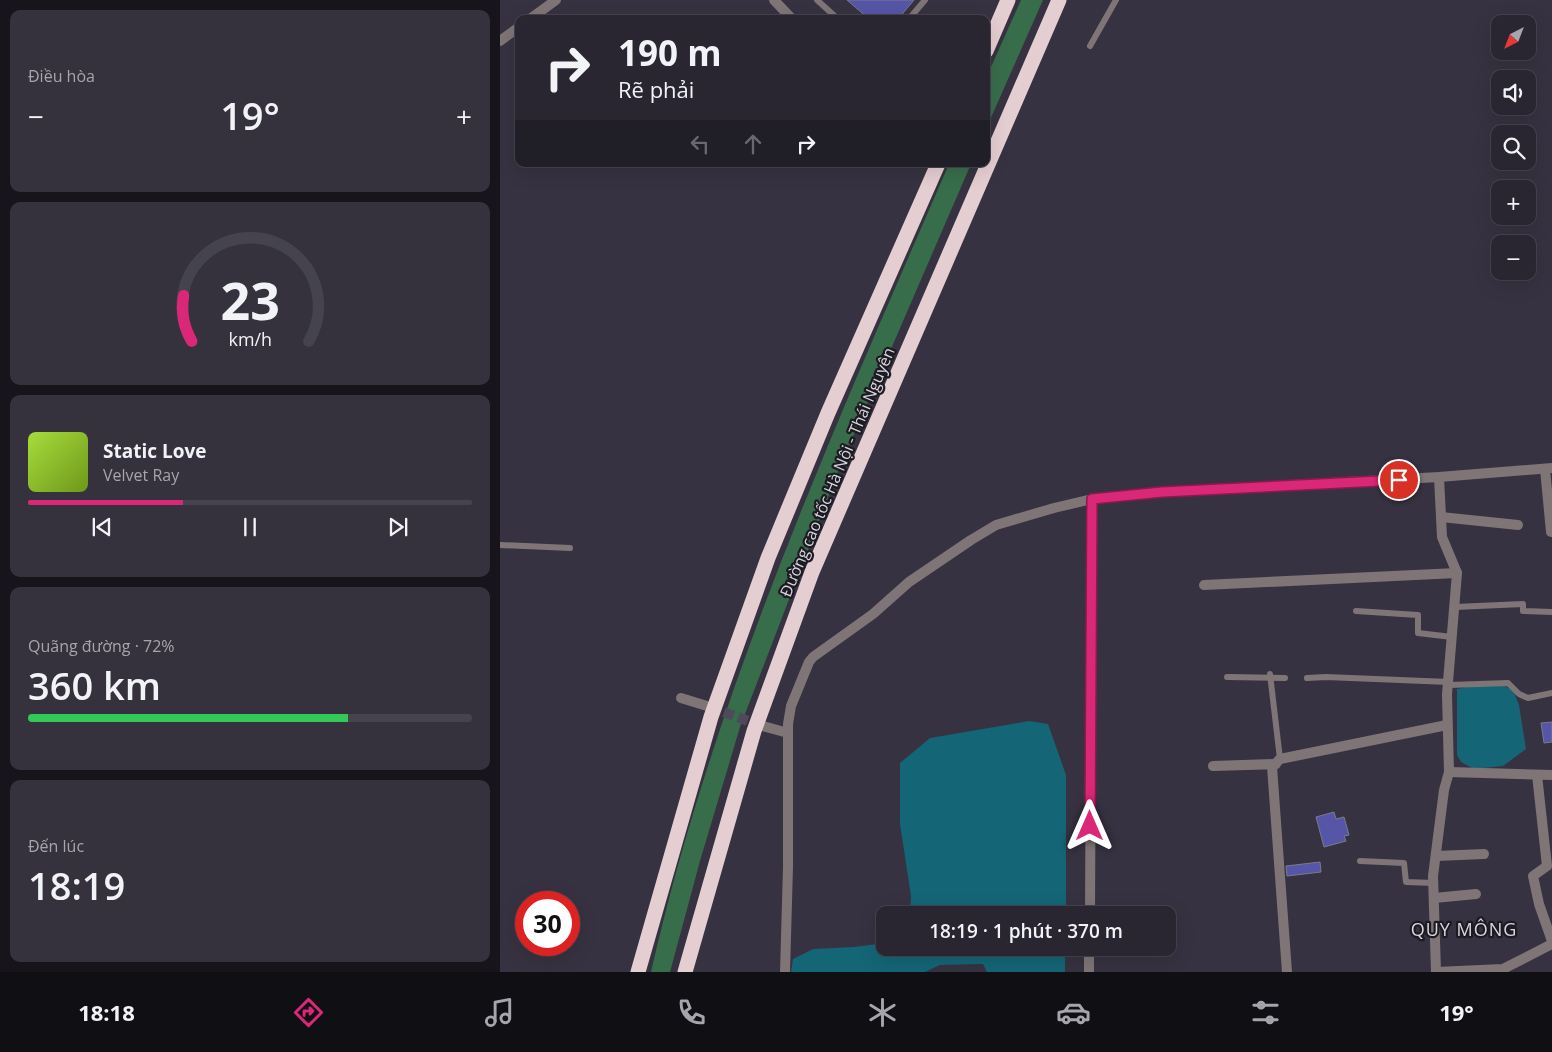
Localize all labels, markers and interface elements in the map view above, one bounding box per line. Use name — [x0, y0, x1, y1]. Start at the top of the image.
north arrow — [1491, 15, 1536, 60]
map controls — [1491, 15, 1536, 280]
text: 190 m — [618, 29, 722, 76]
icon: right — [535, 35, 600, 100]
text: Điều hòa — [28, 65, 95, 87]
button: sound — [1491, 70, 1536, 115]
text: Rẽ phải — [618, 74, 694, 104]
text: 19° — [220, 89, 280, 141]
text: − — [28, 97, 44, 135]
text: + — [456, 97, 472, 135]
button: search — [1491, 125, 1536, 170]
icon: left — [686, 130, 714, 158]
icon: ahead — [739, 130, 767, 158]
icon: right — [792, 130, 820, 158]
button: + — [1491, 180, 1536, 225]
button: − — [1491, 235, 1536, 280]
text: 23 — [220, 264, 280, 335]
text: km/h — [228, 327, 272, 351]
street label: Đường cao tốc Hà Nội - Thái Nguyên — [774, 344, 900, 600]
text: Static Love — [103, 438, 206, 464]
pin — [1378, 459, 1420, 501]
text: Velvet Ray — [103, 464, 179, 486]
icon: arrive — [1385, 466, 1413, 494]
icon: previous — [88, 513, 116, 541]
icon: pause — [236, 513, 264, 541]
icon: next — [384, 513, 412, 541]
text: Quãng đường · 72% — [28, 635, 175, 657]
text: 360 km — [28, 659, 161, 711]
position arrow — [1063, 799, 1115, 851]
text: Đến lúc — [28, 835, 84, 857]
text: 18:19 — [28, 859, 125, 911]
speed limit sign: 30 — [515, 891, 580, 956]
district label: QUY MÔNG — [1411, 917, 1517, 941]
text: 18:19 · 1 phút · 370 m — [929, 918, 1123, 944]
icon: directions — [291, 995, 326, 1030]
icon: music — [482, 995, 517, 1030]
icon: phone — [674, 995, 709, 1030]
icon: climate — [865, 995, 900, 1030]
icon: car — [1056, 995, 1091, 1030]
icon: filters — [1248, 995, 1283, 1030]
text: 18:18 — [78, 997, 135, 1027]
text: 19° — [1439, 997, 1474, 1027]

